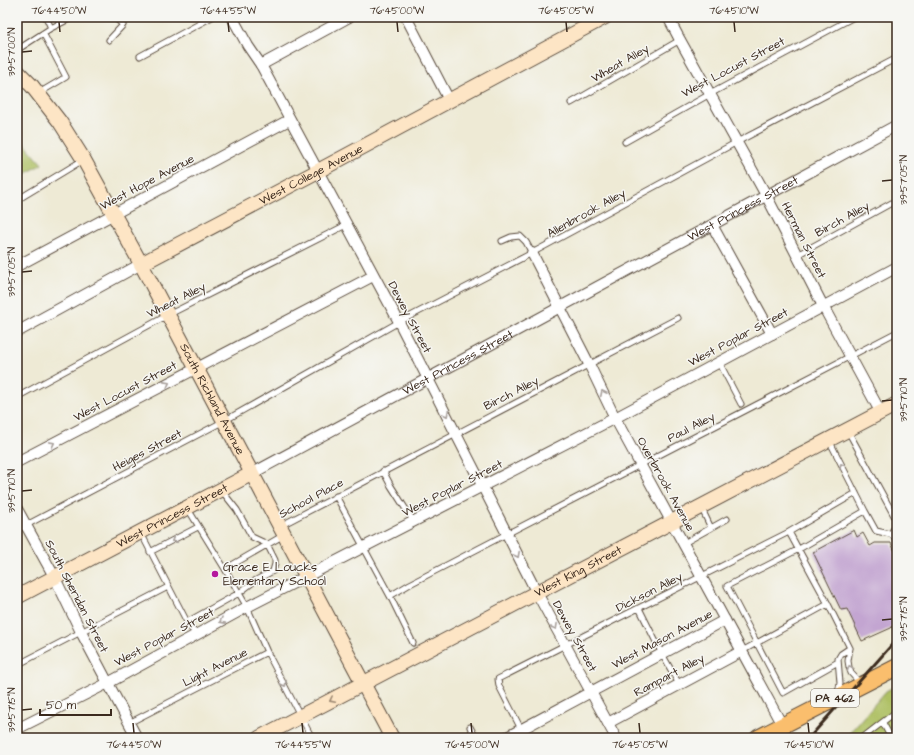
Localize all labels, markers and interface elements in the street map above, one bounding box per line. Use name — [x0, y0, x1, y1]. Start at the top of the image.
text: 76°44'50"W — [31, 4, 87, 18]
text: 76°44'55"W — [200, 4, 256, 18]
text: 76°45'00"W — [370, 4, 425, 18]
text: 76°45'05"W — [538, 4, 594, 18]
text: 76°45'10"W — [709, 4, 759, 18]
text: 39°57'00"N — [5, 27, 19, 77]
street label: West Locust Street — [679, 33, 788, 102]
street label: Wheat Alley — [588, 40, 653, 88]
street label: West College Avenue — [256, 140, 367, 210]
street label: West Hope Avenue — [97, 150, 198, 214]
text: 39°57'05"N — [897, 155, 911, 205]
street label: West Princess Street — [685, 172, 802, 246]
street label: Allenbrook Alley — [544, 185, 629, 243]
street label: Birch Alley — [812, 197, 873, 242]
street label: Herman Street — [777, 199, 830, 281]
text: 39°57'05"N — [5, 247, 19, 297]
street label: Wheat Alley — [144, 278, 209, 323]
street label: Dewey Street — [383, 278, 436, 357]
street label: West Poplar Street — [685, 304, 791, 371]
street label: West Princess Street — [400, 326, 517, 400]
street label: South Richland Avenue — [175, 340, 249, 458]
street label: West Locust Street — [71, 357, 180, 426]
street label: Birch Alley — [481, 372, 543, 415]
text: 39°57'10"N — [897, 378, 911, 422]
one-way arrow — [163, 381, 170, 389]
one-way arrow — [600, 389, 608, 397]
street label: Paul Alley — [665, 408, 719, 448]
one-way arrow — [441, 410, 448, 417]
street label: Heiges Street — [110, 425, 185, 477]
street label: Overbrook Avenue — [633, 434, 699, 535]
one-way arrow — [47, 441, 55, 449]
street label: West Poplar Street — [399, 456, 506, 521]
one-way arrow — [839, 463, 847, 470]
text: 39°57'10"N — [5, 469, 19, 513]
street label: School Place — [276, 474, 347, 523]
street label: West Princess Street — [113, 480, 231, 552]
one-way arrow — [171, 535, 179, 542]
street label: South Sheridan Street — [41, 537, 113, 656]
street label: West King Street — [531, 541, 625, 601]
one-way arrow — [512, 551, 520, 558]
place label: Grace E Loucks Elementary School — [223, 559, 326, 591]
street label: Dickson Alley — [613, 568, 686, 617]
marker: Grace E Loucks Elementary School — [210, 569, 220, 579]
text: 39°57'15"N — [897, 597, 911, 641]
street label: Dewey Street — [547, 598, 601, 675]
street label: West Poplar Street — [111, 604, 217, 671]
street label: West Mason Avenue — [609, 605, 716, 673]
one-way arrow — [219, 616, 226, 623]
one-way arrow — [551, 623, 558, 630]
street label: Light Avenue — [180, 644, 252, 692]
street label: Rampart Alley — [631, 650, 708, 702]
one-way arrow — [847, 664, 855, 671]
one-way arrow — [279, 679, 287, 687]
text: 39°57'15"N — [5, 688, 19, 732]
road number: PA 462 — [811, 689, 859, 707]
scale bar — [40, 691, 111, 717]
one-way arrow — [329, 695, 336, 703]
text: 50 m — [46, 697, 77, 714]
text: 76°44'50"W — [106, 738, 162, 752]
text: 76°44'55"W — [275, 738, 331, 752]
text: 76°45'00"W — [445, 738, 500, 752]
text: 76°45'05"W — [612, 738, 668, 752]
text: 76°45'10"W — [784, 738, 834, 752]

